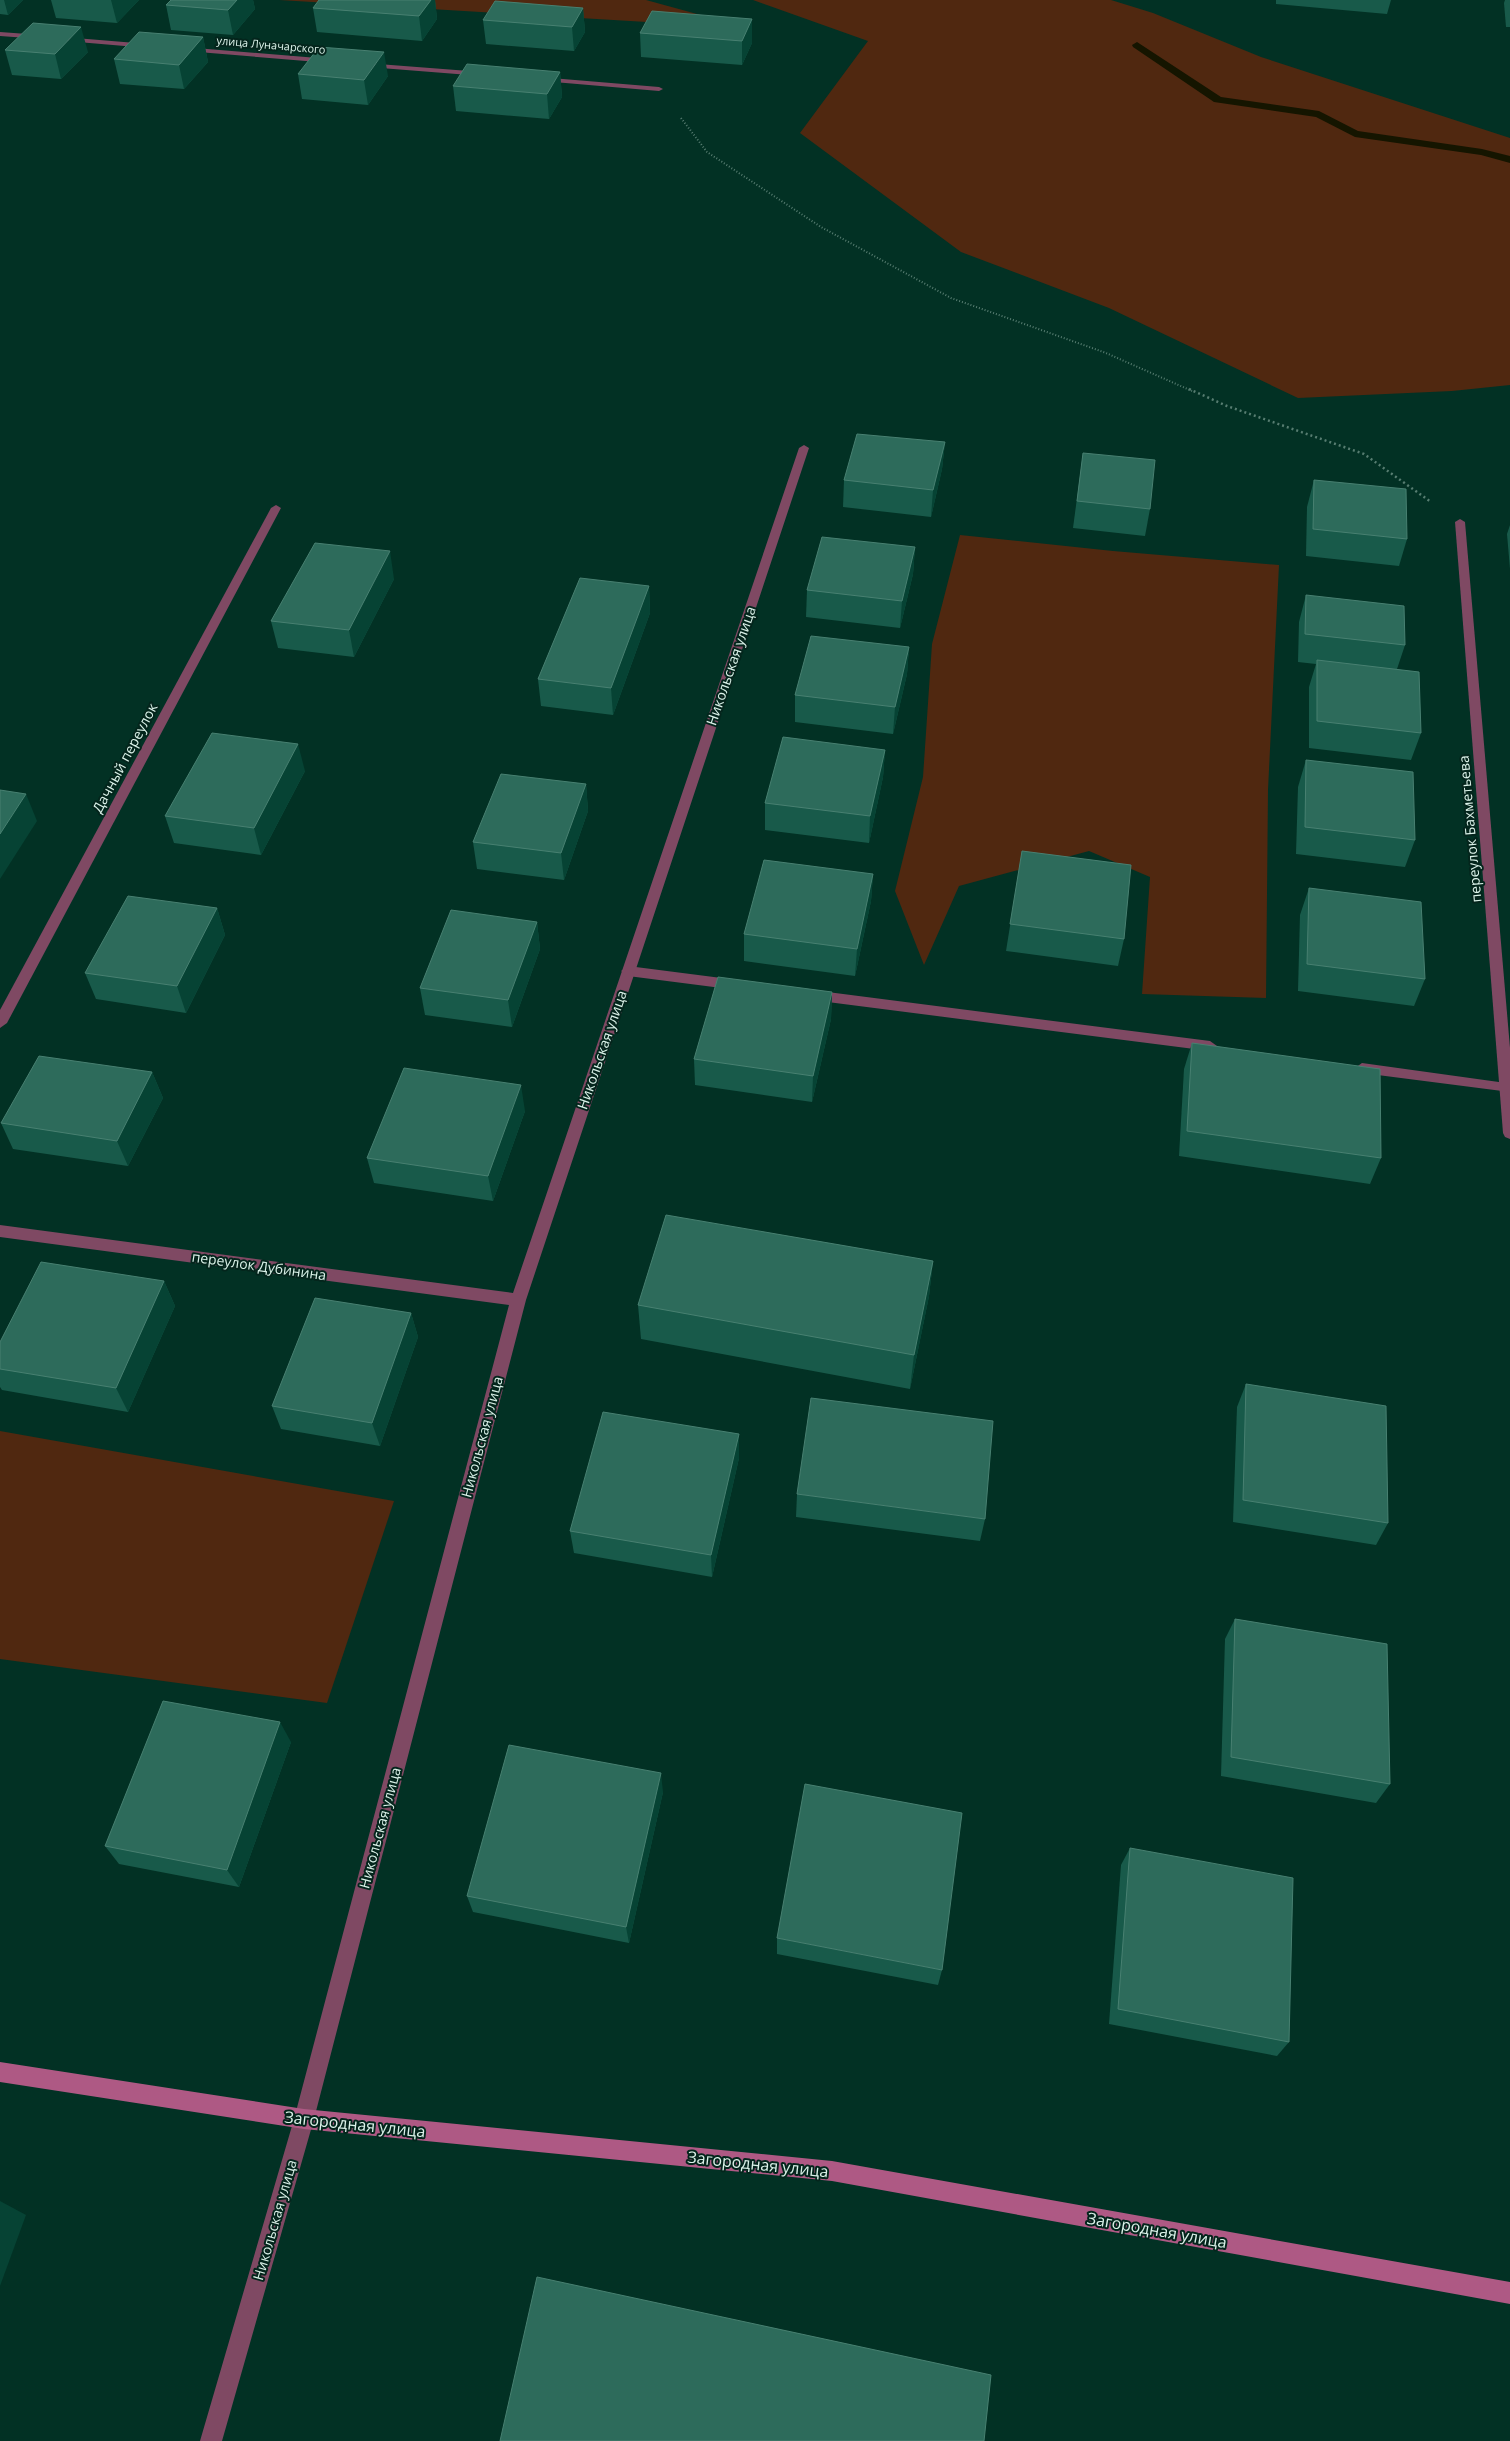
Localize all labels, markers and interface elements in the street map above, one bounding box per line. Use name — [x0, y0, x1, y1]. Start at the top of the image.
street label: улица Луначарского — [216, 32, 327, 57]
street label: Никольская улица — [701, 604, 760, 728]
street label: Дачный переулок — [88, 699, 162, 816]
street label: переулок Бахметьева — [1454, 755, 1485, 903]
street label: Никольская улица — [572, 988, 631, 1112]
street label: переулок Дубинина — [191, 1247, 327, 1284]
street label: Никольская улица — [456, 1374, 507, 1500]
street label: Никольская улица — [354, 1765, 405, 1891]
street label: Загородная улица — [283, 2106, 427, 2142]
street label: Загородная улица — [686, 2146, 830, 2182]
street label: Никольская улица — [248, 2157, 301, 2282]
street label: Загородная улица — [1085, 2207, 1229, 2253]

